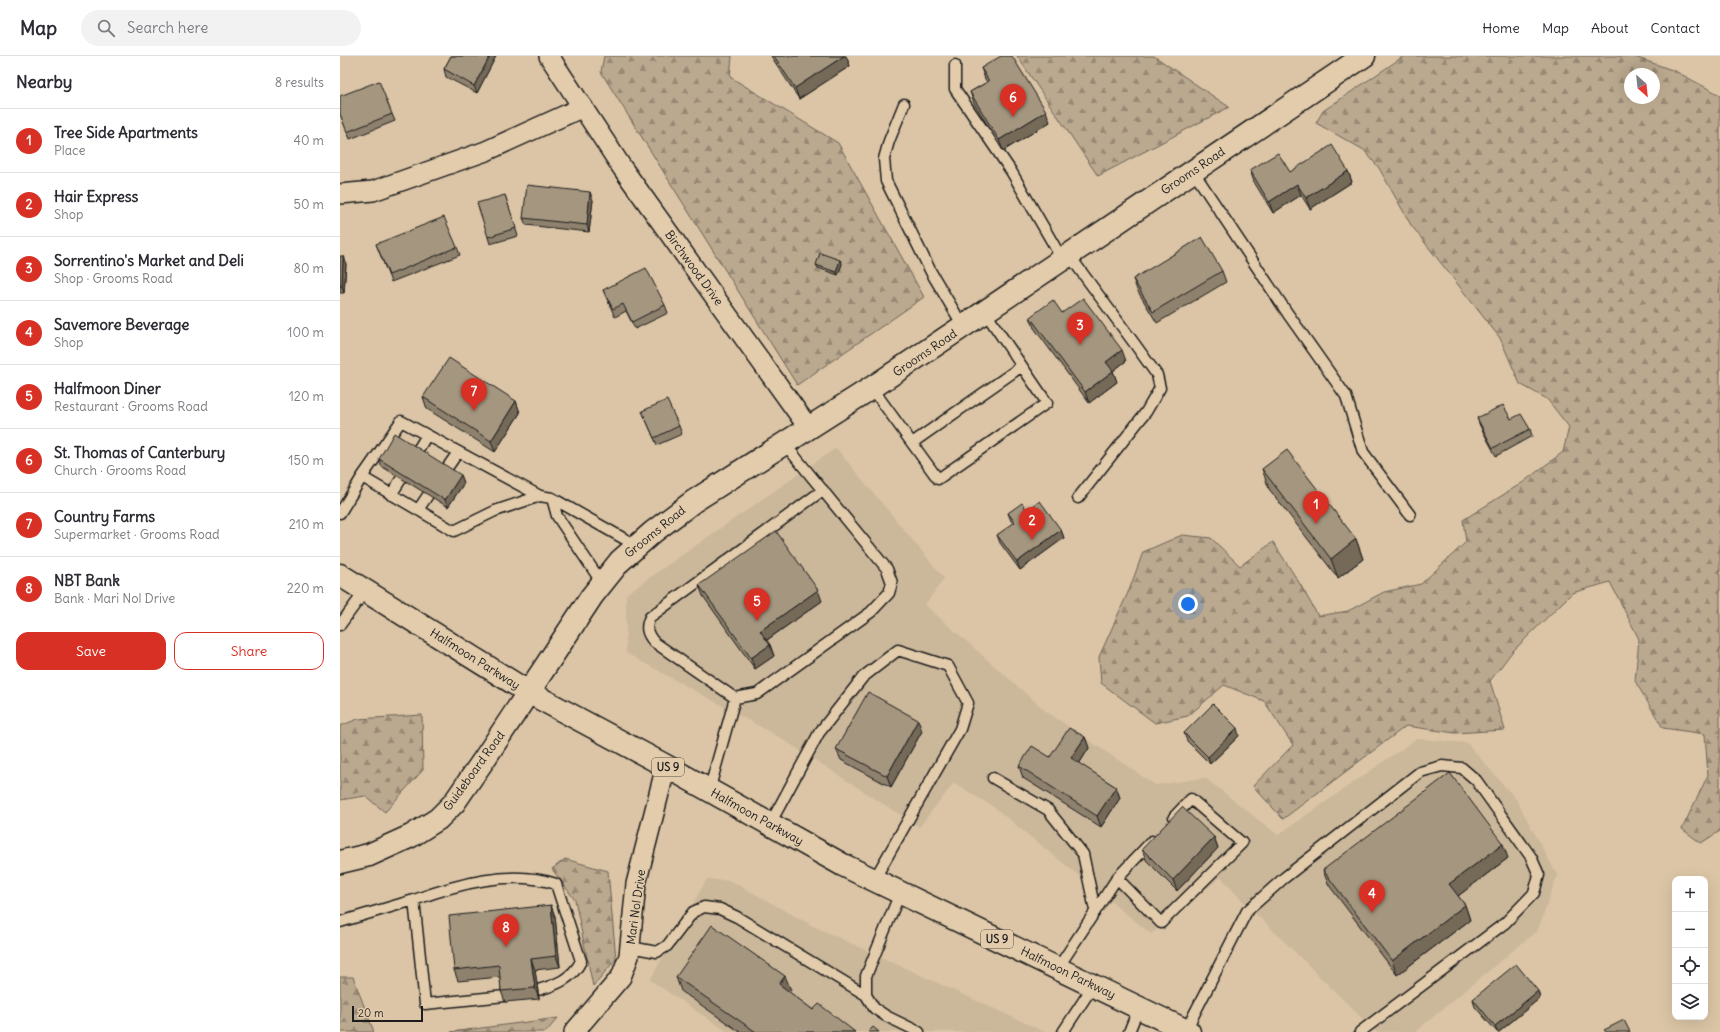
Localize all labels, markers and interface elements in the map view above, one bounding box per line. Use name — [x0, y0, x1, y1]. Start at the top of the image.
search box — [81, 10, 361, 46]
text: Map — [20, 16, 57, 40]
icon: search — [95, 17, 117, 39]
text: Search here — [127, 18, 208, 37]
text: Home — [1482, 19, 1520, 37]
text: Map — [1542, 19, 1569, 37]
text: About — [1591, 19, 1629, 37]
text: Contact — [1651, 19, 1700, 37]
north arrow — [1624, 68, 1660, 104]
text: Nearby — [16, 71, 72, 93]
text: 8 results — [275, 74, 324, 91]
pin: 6 — [1000, 84, 1026, 117]
text: Tree Side Apartments — [54, 123, 198, 142]
text: 1 — [26, 132, 32, 149]
text: 40 m — [293, 132, 324, 149]
text: Place — [54, 142, 85, 159]
street label: Grooms Road — [1158, 144, 1228, 197]
text: Hair Express — [54, 187, 138, 206]
text: 2 — [25, 196, 33, 213]
text: 50 m — [293, 196, 324, 213]
text: Shop — [54, 206, 83, 223]
street label: Birchwood Drive — [662, 227, 727, 308]
text: Sorrentino's Market and Deli — [54, 251, 244, 270]
text: 3 — [25, 260, 33, 277]
text: 80 m — [293, 260, 324, 277]
text: Shop · Grooms Road — [54, 270, 173, 287]
pin: 3 — [1067, 312, 1093, 345]
text: Savemore Beverage — [54, 315, 189, 334]
text: 4 — [25, 324, 33, 341]
text: 100 m — [287, 324, 324, 341]
street label: Grooms Road — [890, 326, 960, 379]
text: Shop — [54, 334, 83, 351]
pin: 7 — [461, 378, 487, 411]
text: Halfmoon Diner — [54, 379, 161, 398]
text: 5 — [25, 388, 33, 405]
text: 120 m — [289, 388, 324, 405]
text: Restaurant · Grooms Road — [54, 398, 208, 415]
text: St. Thomas of Canterbury — [54, 443, 225, 462]
text: 6 — [25, 452, 33, 469]
text: 150 m — [288, 452, 324, 469]
text: Church · Grooms Road — [54, 462, 186, 479]
pin: 1 — [1303, 491, 1329, 524]
street label: Grooms Road — [621, 503, 688, 561]
text: Country Farms — [54, 507, 155, 526]
pin: 2 — [1019, 507, 1045, 540]
text: 7 — [26, 516, 32, 533]
text: 210 m — [289, 516, 324, 533]
text: Supermarket · Grooms Road — [54, 526, 220, 543]
text: NBT Bank — [54, 571, 120, 590]
text: 8 — [25, 580, 33, 597]
text: 220 m — [287, 580, 324, 597]
pin: 5 — [744, 588, 770, 621]
text: Bank · Mari Nol Drive — [54, 590, 175, 607]
your location — [1178, 594, 1198, 614]
street label: Halfmoon Parkway — [427, 625, 523, 692]
button: Save — [16, 632, 166, 670]
button: Share — [174, 632, 324, 670]
street label: Guideboard Road — [440, 728, 508, 813]
road number: US 9 — [652, 758, 684, 776]
street label: Halfmoon Parkway — [708, 785, 806, 848]
street label: Mari Nol Drive — [623, 868, 648, 946]
map controls — [1672, 876, 1708, 1020]
button: + — [1672, 876, 1708, 912]
pin: 4 — [1359, 880, 1385, 913]
button: − — [1672, 912, 1708, 948]
pin: 8 — [493, 914, 519, 947]
road number: US 9 — [981, 930, 1013, 948]
street label: Halfmoon Parkway — [1018, 943, 1118, 1002]
button: locate — [1672, 948, 1708, 984]
button: layers — [1672, 984, 1708, 1020]
scale bar — [352, 1004, 423, 1023]
text: 20 m — [358, 1006, 384, 1020]

